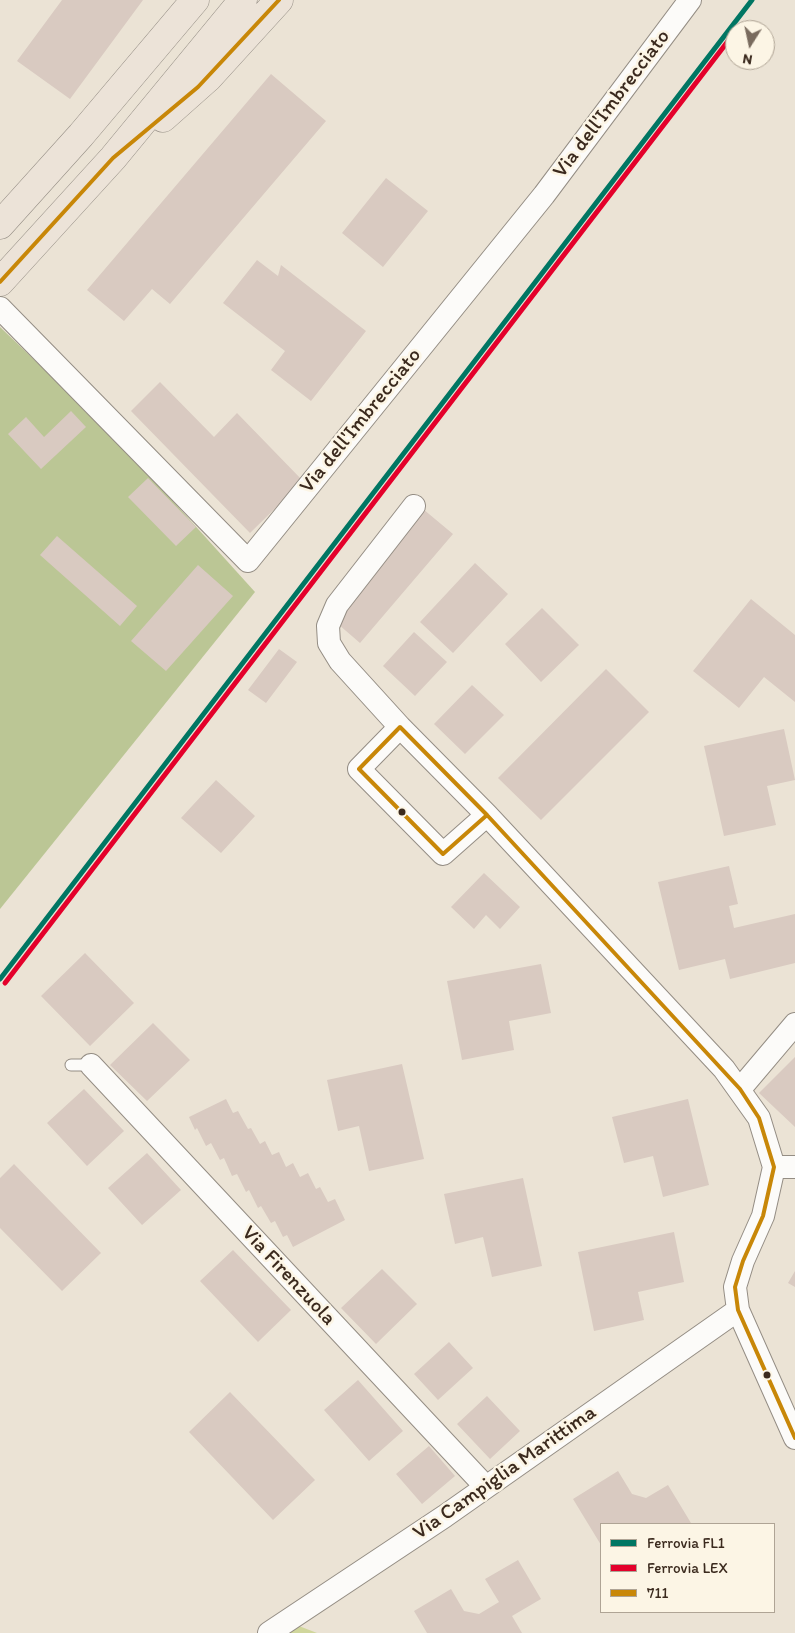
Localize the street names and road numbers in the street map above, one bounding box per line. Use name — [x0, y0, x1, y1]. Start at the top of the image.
street label: Via dell'Imbrecciato — [548, 25, 676, 183]
street label: Via dell'Imbrecciato — [295, 343, 427, 499]
street label: Via Firenzuola — [236, 1221, 340, 1331]
street label: Via Campiglia Marittima — [409, 1400, 601, 1546]

